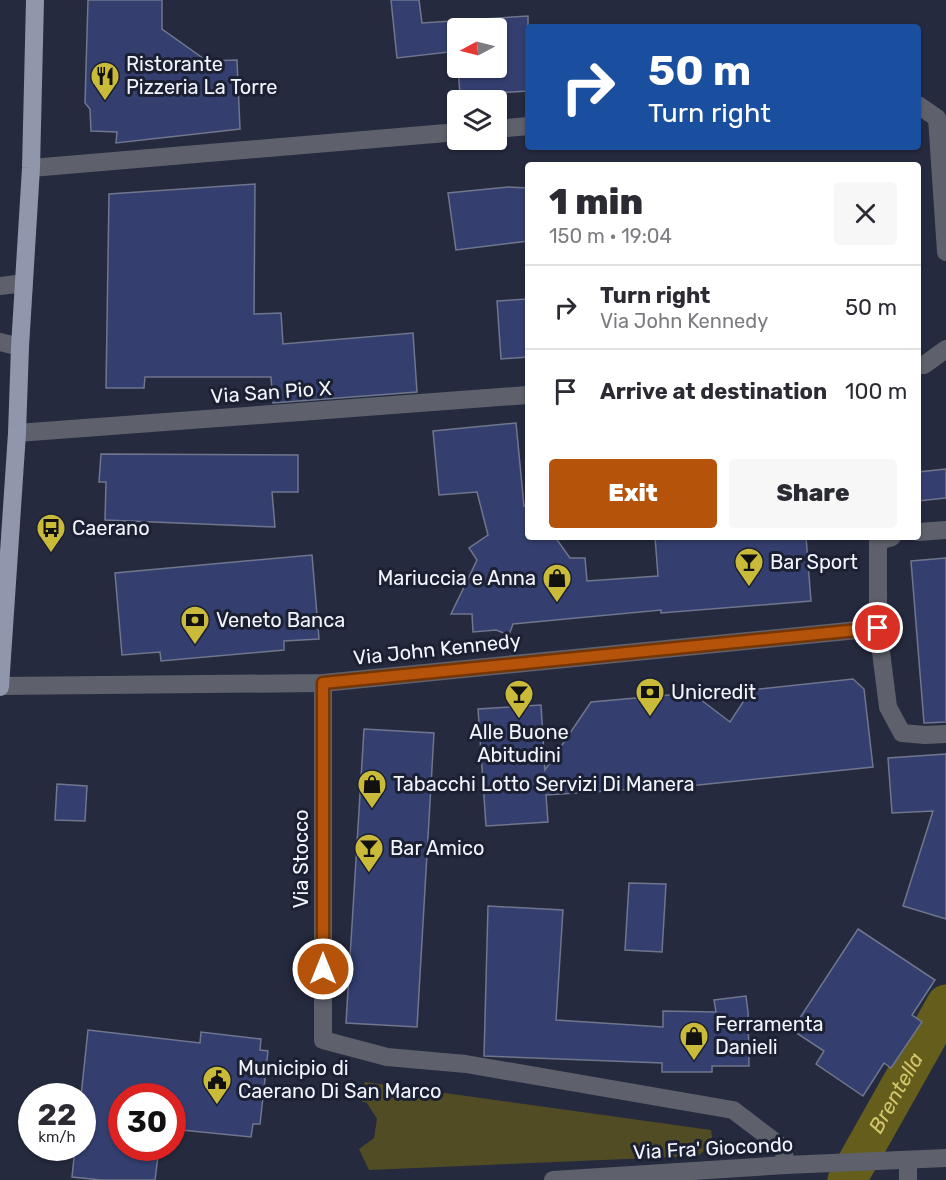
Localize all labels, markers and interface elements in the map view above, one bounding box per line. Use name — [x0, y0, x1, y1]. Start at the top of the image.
north arrow — [447, 18, 507, 78]
map controls — [447, 18, 507, 150]
text: 50 m — [648, 46, 751, 96]
icon: right — [549, 48, 627, 126]
place label: Ristorante Pizzeria La Torre — [126, 52, 278, 99]
restaurant icon: Ristorante Pizzeria La Torre — [89, 60, 121, 102]
button: layers — [447, 90, 507, 150]
text: Turn right — [648, 97, 771, 129]
text: 1 min — [549, 180, 643, 223]
button: close — [834, 182, 897, 245]
text: 150 m · 19:04 — [549, 224, 672, 248]
text: Turn right — [600, 282, 710, 309]
icon: right — [549, 291, 582, 324]
text: 50 m — [845, 294, 897, 321]
text: Via John Kennedy — [600, 309, 768, 333]
icon: arrive — [549, 375, 582, 408]
street label: Via San Pio X — [210, 376, 333, 408]
text: Arrive at destination — [600, 378, 827, 405]
text: 100 m — [845, 378, 907, 405]
button: Exit — [549, 459, 717, 528]
button: Share — [729, 459, 897, 528]
bus stop icon: Caerano — [35, 512, 67, 554]
place label: Caerano — [72, 516, 150, 540]
bar icon: Bar Sport — [733, 546, 765, 588]
place label: Bar Sport — [770, 550, 858, 574]
shop icon: Mariuccia e Anna — [541, 562, 573, 604]
place label: Mariuccia e Anna — [377, 566, 536, 590]
pin — [852, 602, 903, 653]
bank icon: Veneto Banca — [179, 604, 211, 646]
place label: Veneto Banca — [216, 608, 345, 632]
icon: arrive — [861, 611, 894, 644]
street label: Via John Kennedy — [352, 628, 522, 670]
bank icon: Unicredit — [634, 676, 666, 718]
bar icon: Alle Buone Abitudini — [503, 678, 535, 720]
place label: Unicredit — [671, 680, 756, 704]
place label: Alle Buone Abitudini — [469, 720, 569, 767]
shop icon: Tabacchi Lotto Servizi Di Manera — [356, 768, 388, 810]
place label: Tabacchi Lotto Servizi Di Manera — [393, 772, 694, 796]
street label: Via Stocco — [289, 809, 313, 909]
bar icon: Bar Amico — [353, 832, 385, 874]
place label: Bar Amico — [390, 836, 484, 860]
position arrow — [291, 937, 355, 1001]
place label: Ferramenta Danieli — [715, 1012, 824, 1059]
shop icon: Ferramenta Danieli — [678, 1020, 710, 1062]
water label: Brentella — [863, 1048, 928, 1137]
place label: Municipio di Caerano Di San Marco — [238, 1056, 441, 1103]
public building icon: Municipio di Caerano Di San Marco — [201, 1064, 233, 1106]
speed limit sign: 30 — [108, 1083, 186, 1161]
text: 22 — [38, 1097, 77, 1133]
text: km/h — [38, 1128, 76, 1146]
street label: Via Fra' Giocondo — [632, 1132, 794, 1164]

